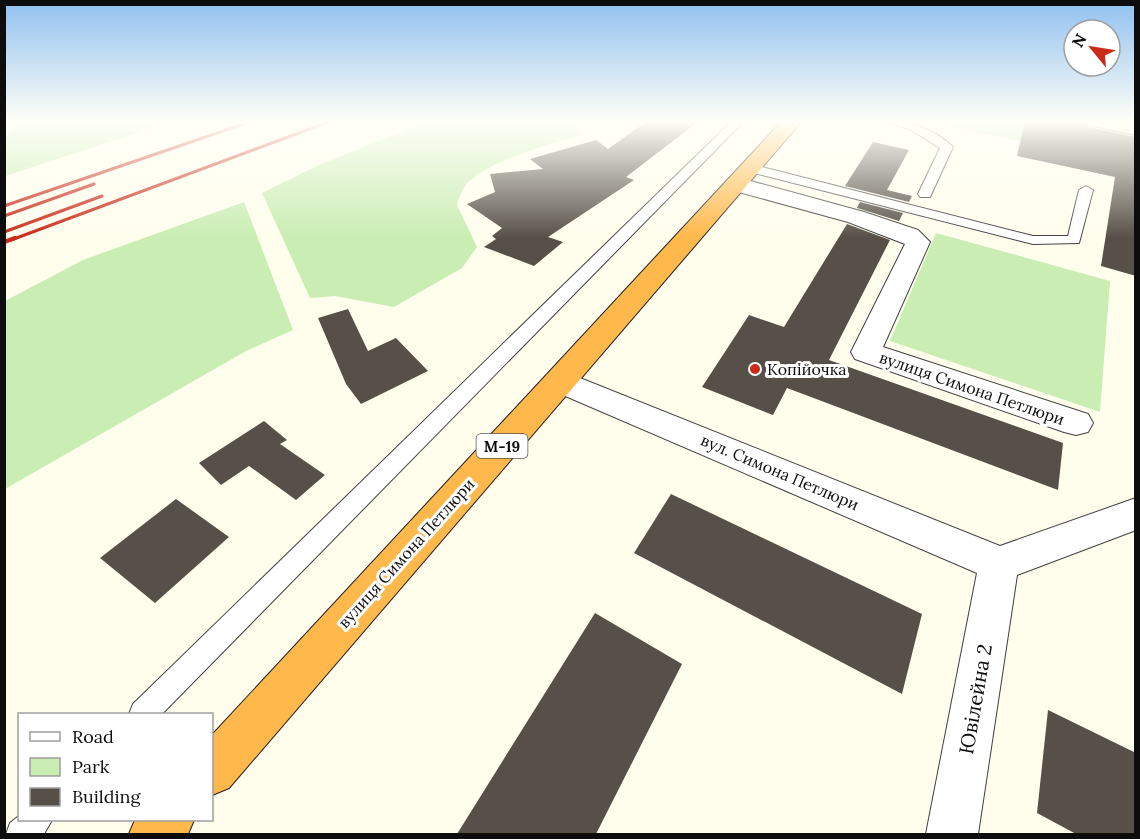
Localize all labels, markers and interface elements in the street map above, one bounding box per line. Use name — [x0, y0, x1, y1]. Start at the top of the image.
north arrow — [1062, 18, 1122, 78]
text: N — [1067, 30, 1091, 51]
street label: вулиця Симона Петлюри — [877, 347, 1067, 429]
place label: Копійочка — [767, 359, 847, 379]
marker: Копійочка — [748, 362, 762, 376]
street label: вул. Симона Петлюри — [698, 430, 862, 514]
road number: М-19 — [476, 434, 528, 458]
street label: вулиця Симона Петлюри — [334, 474, 478, 632]
street label: Ювілейна 2 — [953, 642, 997, 756]
legend — [18, 713, 213, 821]
text: Road — [72, 725, 114, 748]
text: Park — [72, 755, 110, 778]
text: Building — [72, 785, 142, 808]

